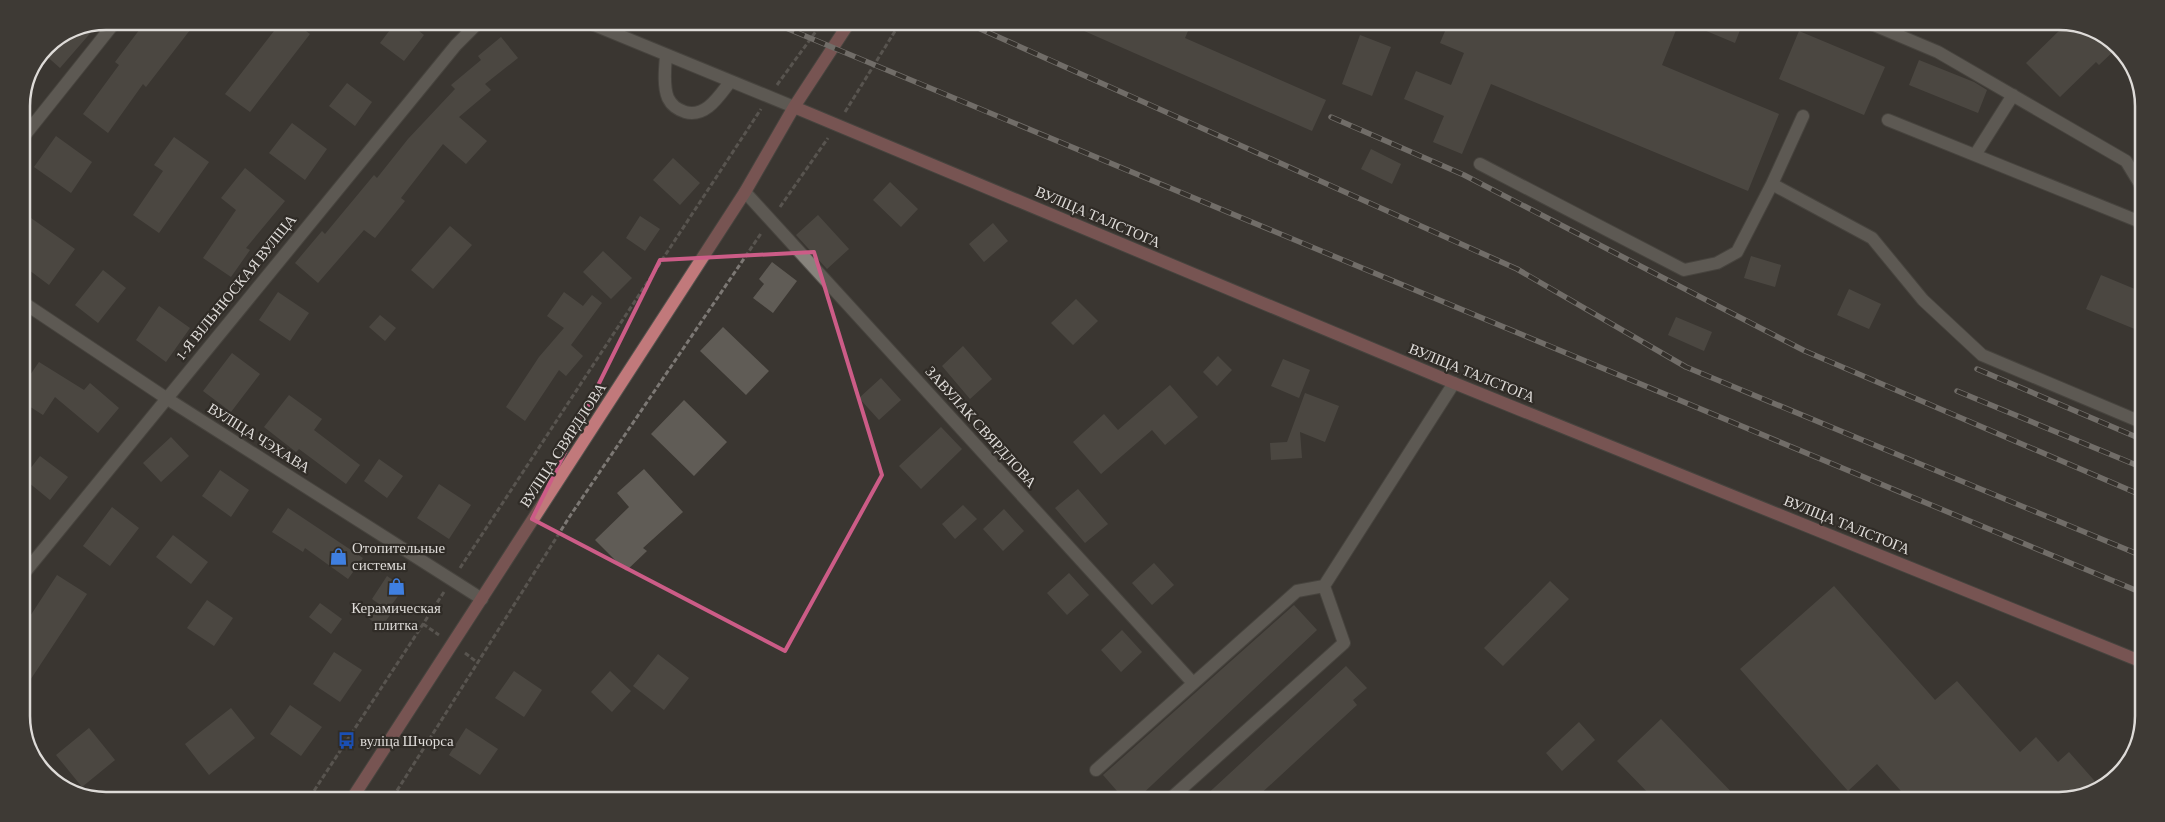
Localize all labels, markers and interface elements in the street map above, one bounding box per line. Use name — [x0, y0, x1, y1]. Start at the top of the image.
street label: ВУЛІЦА ТАЛСТОГА — [1033, 183, 1163, 251]
street label: 1-Я ВІЛЬНЮСКАЯ ВУЛІЦА — [173, 211, 299, 363]
street label: ВУЛІЦА ТАЛСТОГА — [1407, 340, 1537, 406]
street label: ЗАВУЛАК СВЯРДЛОВА — [922, 363, 1040, 491]
street label: ВУЛІЦА СВЯРДЛОВА — [517, 380, 609, 510]
street label: ВУЛІЦА ЧЭХАВА — [205, 400, 313, 476]
street label: ВУЛІЦА ТАЛСТОГА — [1782, 492, 1912, 558]
place label: Отопительные системы — [352, 540, 445, 573]
shop icon: Отопительные системы — [328, 547, 348, 567]
shop icon: Керамическая плитка — [386, 577, 406, 597]
place label: Керамическая плитка — [351, 600, 441, 633]
bus stop icon: вуліца Шчорса — [336, 731, 356, 751]
place label: вуліца Шчорса — [360, 733, 454, 749]

